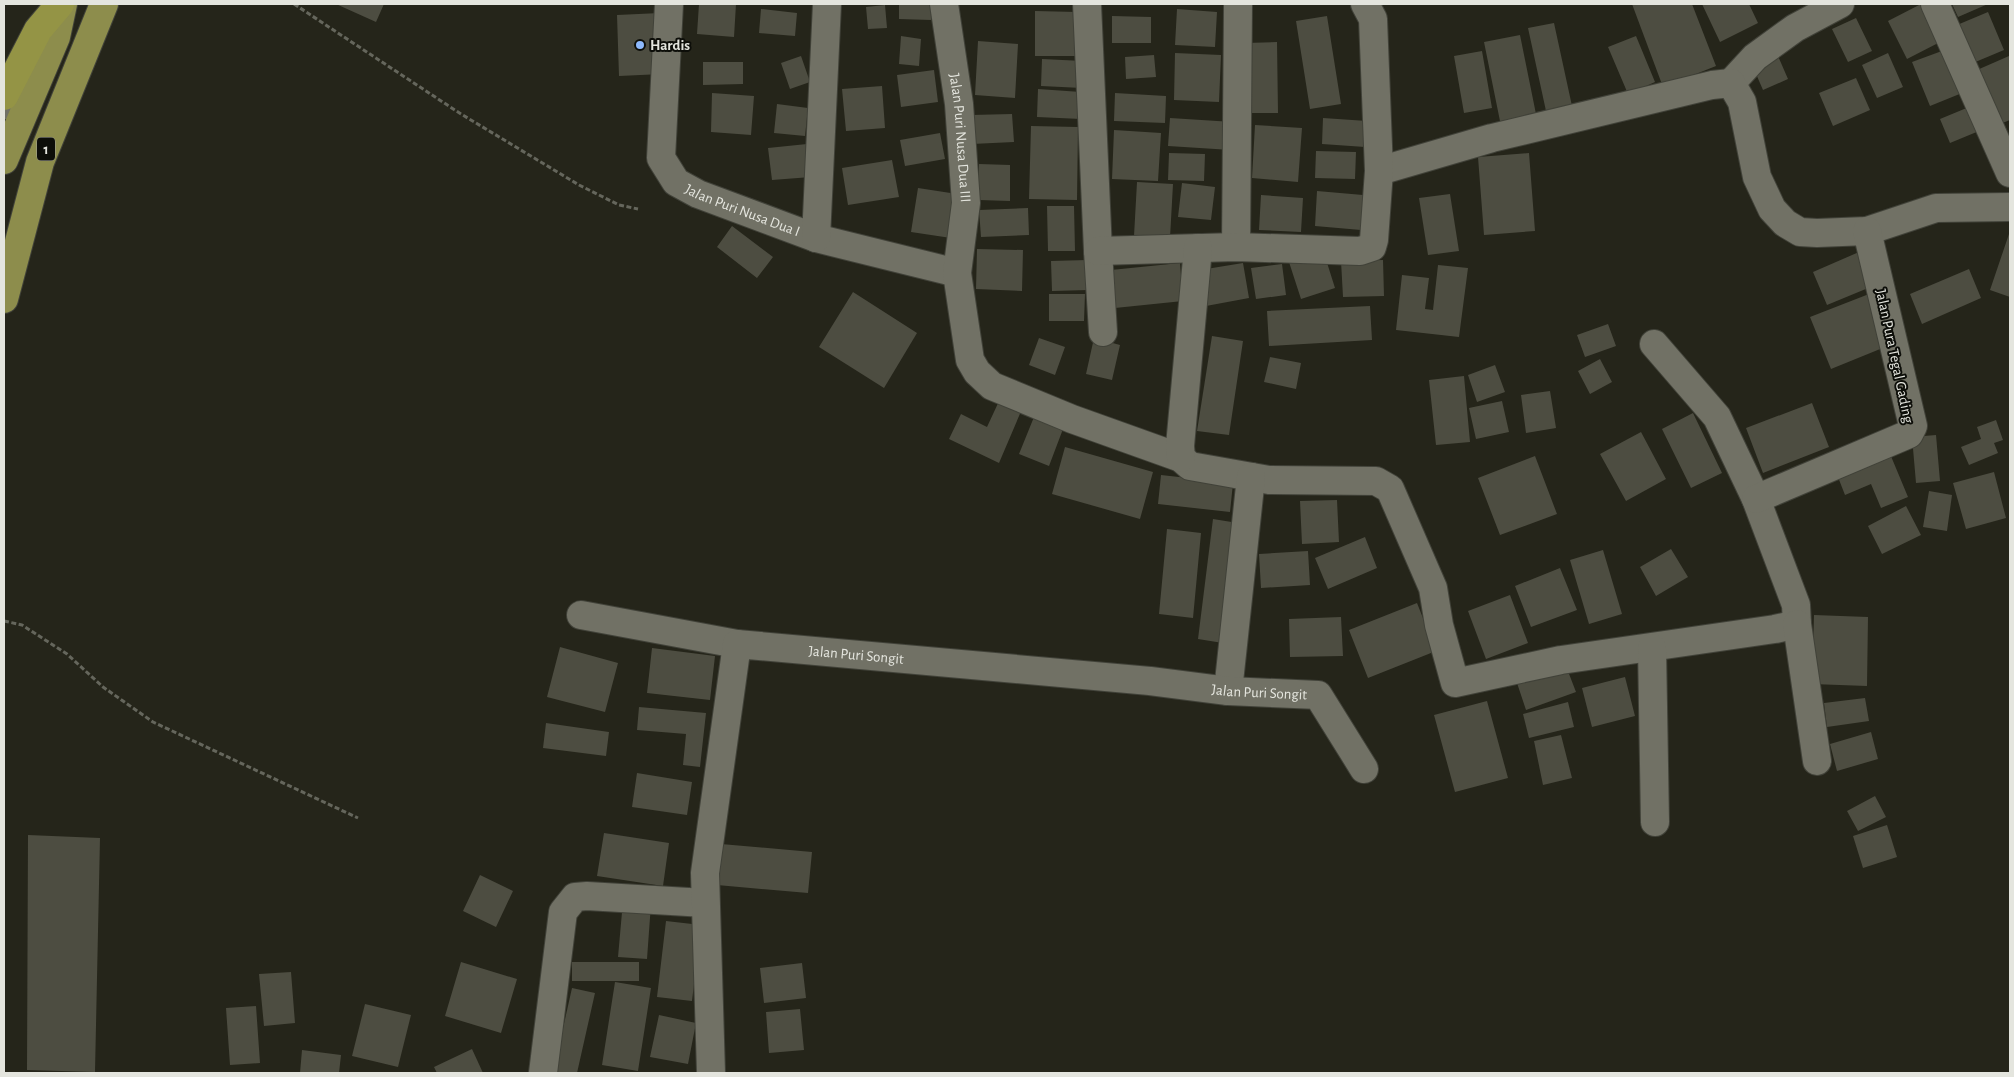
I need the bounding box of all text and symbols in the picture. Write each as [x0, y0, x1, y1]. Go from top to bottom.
place label: Hardis [650, 38, 690, 53]
marker: Hardis [634, 39, 646, 51]
street label: Jalan Puri Nusa Dua III [946, 72, 973, 203]
road number: 1 [37, 138, 55, 160]
street label: Jalan Puri Nusa Dua I [682, 181, 802, 239]
street label: Jalan Pura Tegal Gading [1873, 288, 1916, 425]
street label: Jalan Puri Songit [808, 643, 905, 667]
street label: Jalan Puri Songit [1211, 682, 1308, 703]

